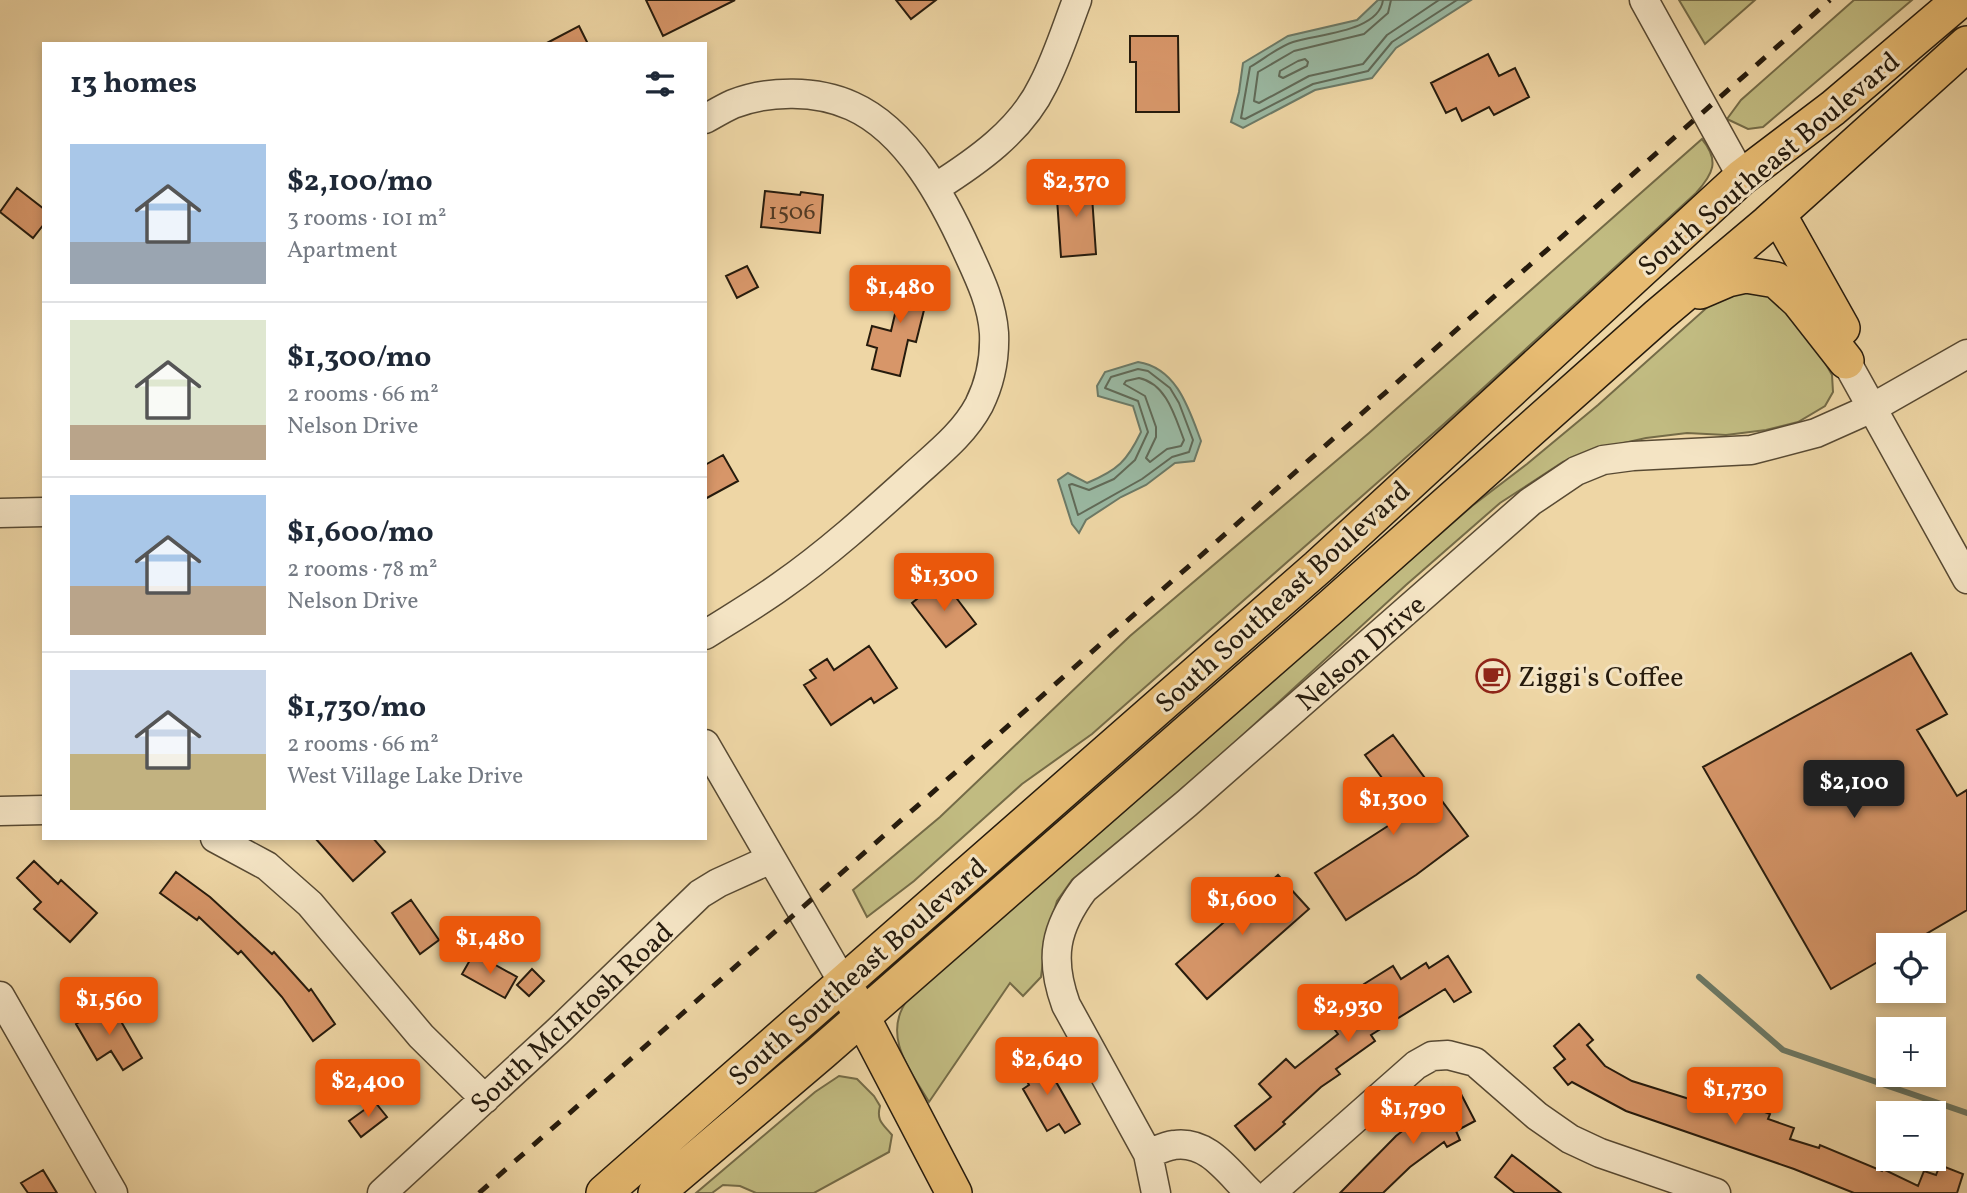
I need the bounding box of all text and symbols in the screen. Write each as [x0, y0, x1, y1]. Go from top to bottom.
street label: South Southeast Boulevard [1630, 43, 1909, 286]
text: 13 homes [70, 63, 197, 105]
icon: filters [641, 65, 679, 103]
pin: $2,370 [1019, 160, 1133, 219]
text: $2,100/mo [287, 161, 433, 203]
text: $2,370 [1042, 166, 1110, 198]
icon: home [126, 172, 210, 256]
house number: 1506 [768, 196, 816, 230]
text: 3 rooms · 101 m² [287, 203, 447, 235]
text: Apartment [287, 235, 398, 267]
pin: $1,480 [843, 266, 957, 325]
text: $1,480 [865, 272, 935, 304]
text: $1,300/mo [287, 337, 431, 379]
icon: home [126, 348, 210, 432]
text: 2 rooms · 66 m² [287, 379, 439, 411]
text: Nelson Drive [287, 411, 418, 443]
street label: South Southeast Boulevard [1148, 473, 1420, 723]
text: $1,600/mo [287, 512, 434, 554]
icon: home [126, 523, 210, 607]
text: 2 rooms · 78 m² [287, 554, 438, 586]
pin: $1,300 [887, 554, 1001, 613]
text: $1,300 [910, 560, 978, 592]
text: Nelson Drive [287, 586, 418, 618]
street label: Nelson Drive [1288, 587, 1435, 721]
cafe icon: Ziggi's Coffee [1474, 657, 1512, 695]
place label: Ziggi's Coffee [1518, 659, 1683, 698]
text: $1,730/mo [287, 687, 426, 729]
icon: home [126, 698, 210, 782]
text: 2 rooms · 66 m² [287, 729, 439, 761]
pin: $2,100 [1797, 760, 1911, 820]
text: West Village Lake Drive [287, 761, 523, 793]
text: $2,100 [1819, 767, 1889, 799]
pin: $1,300 [1336, 778, 1450, 837]
text: $1,300 [1359, 784, 1427, 816]
street label: South Southeast Boulevard [721, 849, 996, 1096]
pin: $1,600 [1185, 878, 1299, 937]
text: $1,600 [1207, 884, 1277, 916]
street label: South McIntosh Road [463, 914, 683, 1123]
pin: $1,480 [433, 916, 547, 976]
text: $1,480 [455, 923, 525, 955]
map controls [1876, 933, 1946, 1171]
button: locate [1876, 933, 1946, 1003]
pin: $1,560 [52, 978, 166, 1037]
text: $1,560 [76, 984, 142, 1016]
pin: $2,930 [1291, 984, 1405, 1044]
text: $2,930 [1313, 991, 1383, 1023]
button: + [1876, 1017, 1946, 1087]
pin: $2,640 [990, 1038, 1104, 1097]
text: $2,640 [1011, 1044, 1083, 1076]
pin: $2,400 [311, 1060, 425, 1119]
text: $2,400 [331, 1066, 405, 1098]
pin: $1,730 [1678, 1068, 1792, 1127]
text: $1,730 [1703, 1074, 1767, 1106]
pin: $1,790 [1356, 1086, 1470, 1146]
text: $1,790 [1380, 1093, 1446, 1125]
button: − [1876, 1101, 1946, 1171]

